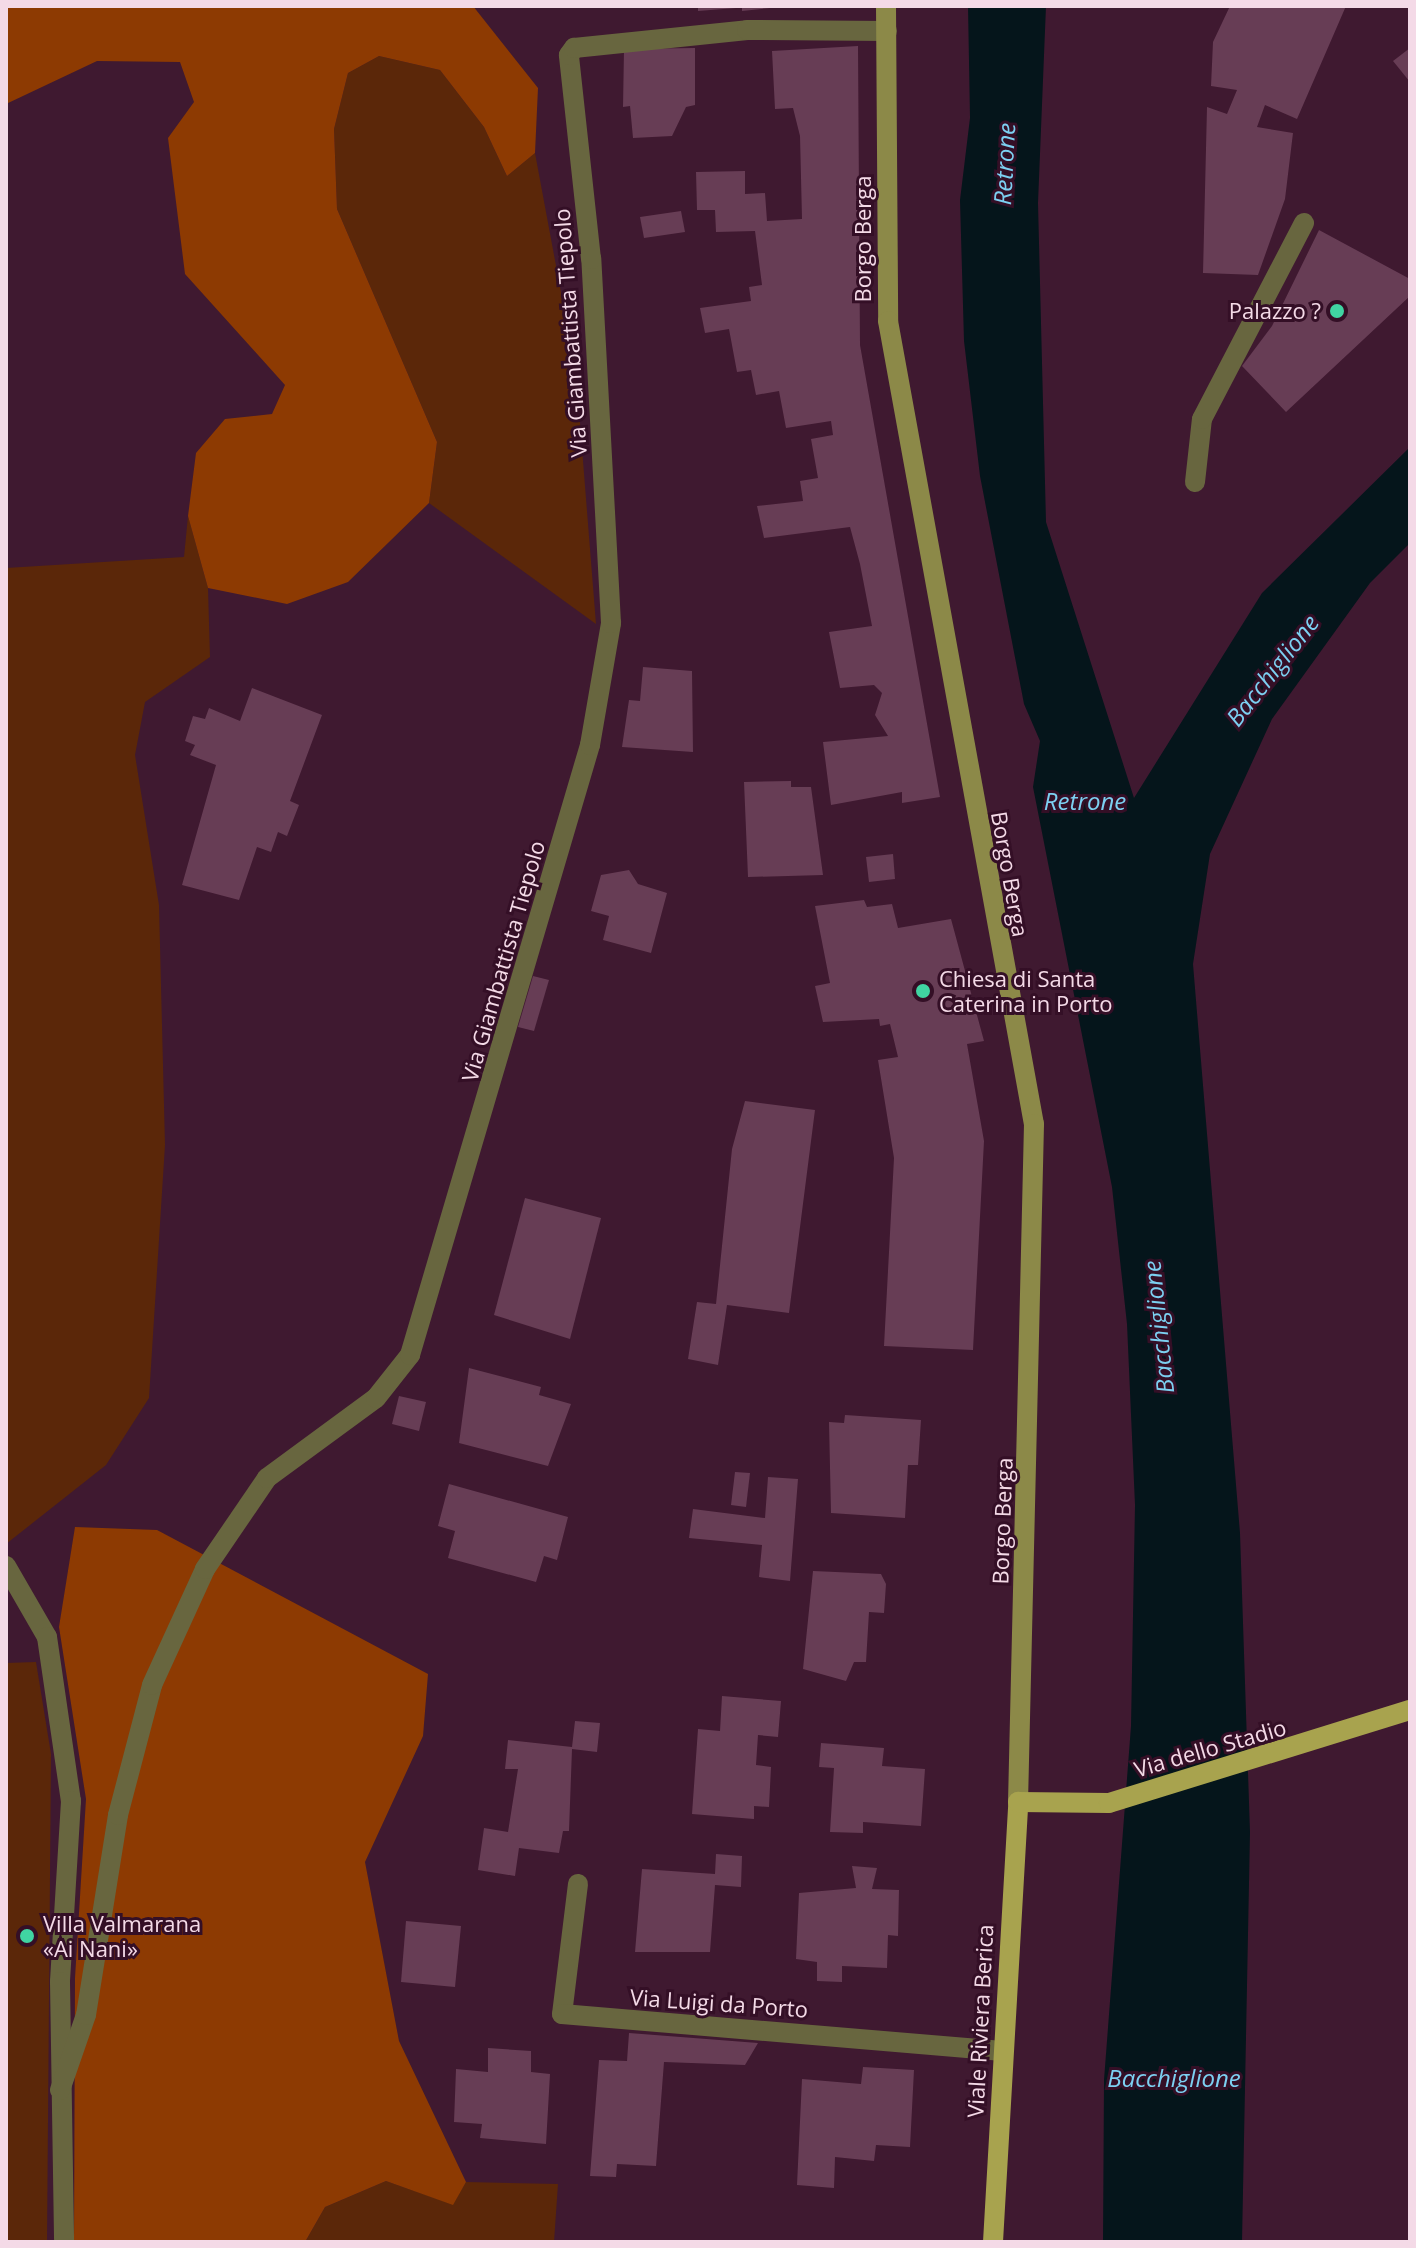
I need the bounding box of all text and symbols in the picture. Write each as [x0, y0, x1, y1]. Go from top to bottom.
water label: Retrone [987, 122, 1021, 206]
street label: Borgo Berga [850, 175, 876, 303]
street label: Via Giambattista Tiepolo [548, 208, 592, 458]
place label: Palazzo ? [1229, 298, 1321, 324]
marker: Palazzo ? [1328, 302, 1346, 320]
water label: Bacchiglione [1220, 609, 1324, 731]
water label: Retrone [1044, 787, 1126, 815]
street label: Borgo Berga [986, 809, 1034, 939]
street label: Via Giambattista Tiepolo [456, 837, 550, 1085]
place label: Chiesa di Santa Caterina in Porto [939, 965, 1113, 1016]
marker: Chiesa di Santa Caterina in Porto [914, 982, 932, 1000]
water label: Bacchiglione [1137, 1259, 1179, 1395]
street label: Borgo Berga [987, 1457, 1017, 1585]
street label: Via dello Stadio [1131, 1714, 1289, 1782]
place label: Villa Valmarana «Ai Nani» [43, 1910, 201, 1962]
street label: Viale Riviera Berica [962, 1924, 998, 2118]
marker: Villa Valmarana «Ai Nani» [18, 1927, 36, 1945]
street label: Via Luigi da Porto [629, 1984, 809, 2022]
water label: Bacchiglione [1107, 2064, 1241, 2092]

